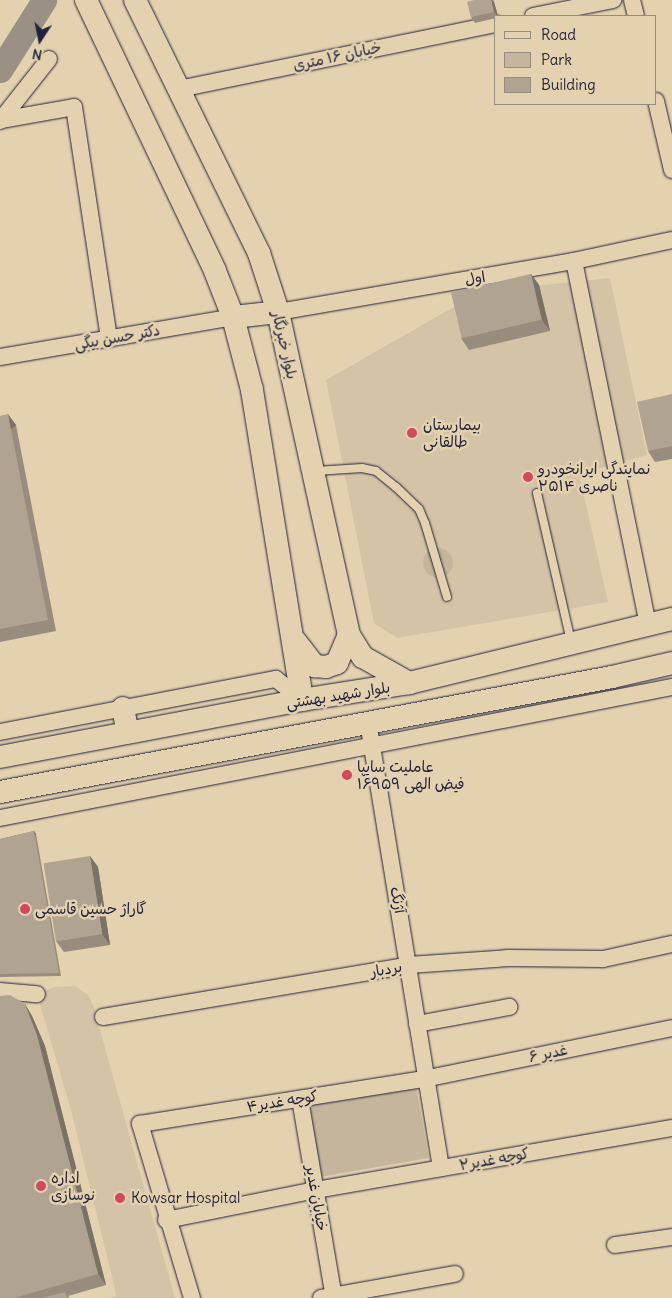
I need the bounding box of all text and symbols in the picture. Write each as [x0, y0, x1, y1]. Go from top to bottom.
north arrow [15, 15, 65, 65]
legend [494, 15, 657, 105]
text: Road [541, 25, 576, 44]
street label: خیابان ۱۶ متری [291, 38, 383, 74]
text: N [31, 45, 44, 64]
text: Park [541, 50, 572, 69]
text: Building [541, 75, 596, 94]
street label: اول [463, 267, 487, 289]
street label: بلوار خبرنگار [268, 309, 302, 381]
street label: دکتر حسن بیگی [73, 321, 161, 353]
place label: بیمارستان طالقانی [423, 415, 481, 450]
marker: بیمارستان طالقانی [405, 426, 419, 440]
place label: نمایندگی ایرانخودرو ناصری ۲۵۱۴ [538, 459, 650, 494]
marker: نمایندگی ایرانخودرو ناصری ۲۵۱۴ [522, 471, 534, 483]
street label: بلوار شهید بهشتی [285, 678, 391, 712]
place label: عاملیت سایپا ۱۶۹۵۹ فیض الهی [357, 757, 465, 792]
marker: عاملیت سایپا ۱۶۹۵۹ فیض الهی [341, 769, 353, 781]
street label: آژنگ [387, 885, 409, 915]
place label: گاراژ حسین قاسمی [35, 900, 147, 918]
marker: گاراژ حسین قاسمی [19, 903, 31, 915]
street label: بردبار [369, 957, 403, 981]
street label: غدیر ۶ [527, 1040, 569, 1066]
street label: کوچه غدیر۴ [245, 1087, 319, 1115]
street label: کوچه غدیر۲ [458, 1144, 530, 1174]
street label: خیابان غدیر [302, 1163, 332, 1233]
place label: اداره نوسازی [51, 1168, 96, 1203]
marker: اداره نوسازی [35, 1180, 47, 1192]
place label: Kowsar Hospital [131, 1189, 240, 1207]
marker: Kowsar Hospital [113, 1191, 127, 1205]

